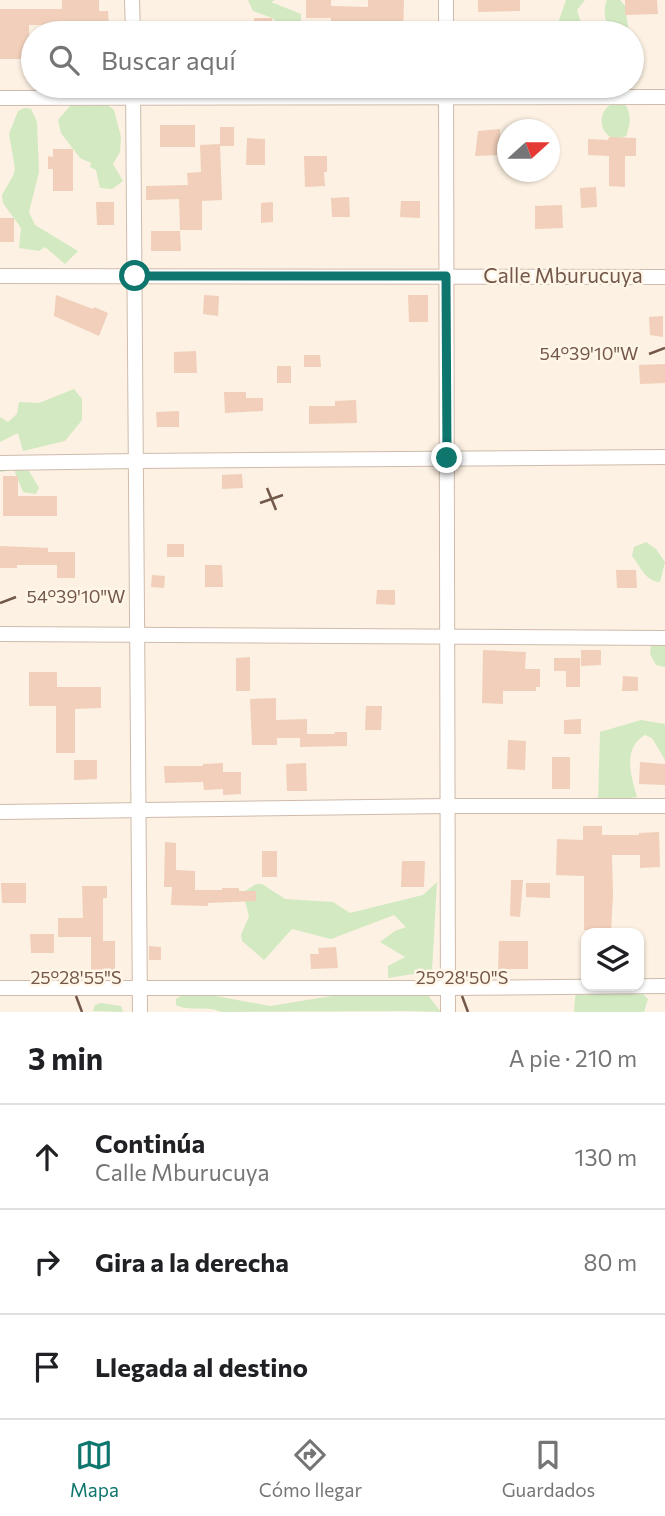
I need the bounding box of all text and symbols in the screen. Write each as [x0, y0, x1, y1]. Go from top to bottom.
search box [21, 21, 644, 98]
icon: search [45, 41, 83, 79]
text: Buscar aquí [101, 44, 236, 75]
north arrow [497, 119, 560, 182]
route start [119, 260, 150, 291]
street label: Calle Mburucuya [483, 262, 643, 287]
text: 54°39'10"W [540, 342, 638, 364]
route end [431, 442, 462, 473]
text: 54°39'10"W [27, 585, 125, 607]
map controls [581, 928, 644, 991]
button: layers [581, 928, 644, 991]
text: 25°28'55"S [30, 966, 122, 988]
text: 25°28'50"S [416, 966, 508, 988]
text: 3 min [28, 1039, 103, 1076]
text: A pie · 210 m [509, 1044, 637, 1072]
text: Continúa [95, 1127, 205, 1158]
icon: ahead [28, 1138, 66, 1176]
text: 130 m [575, 1143, 637, 1171]
text: Calle Mburucuya [95, 1158, 269, 1186]
icon: right [28, 1243, 66, 1281]
text: Gira a la derecha [95, 1246, 289, 1277]
text: 80 m [584, 1248, 637, 1276]
icon: arrive [28, 1348, 66, 1386]
text: Llegada al destino [95, 1351, 308, 1382]
tab: Mapa [70, 1436, 119, 1501]
tab: Cómo llegar [259, 1436, 362, 1501]
tab: Guardados [502, 1436, 595, 1501]

